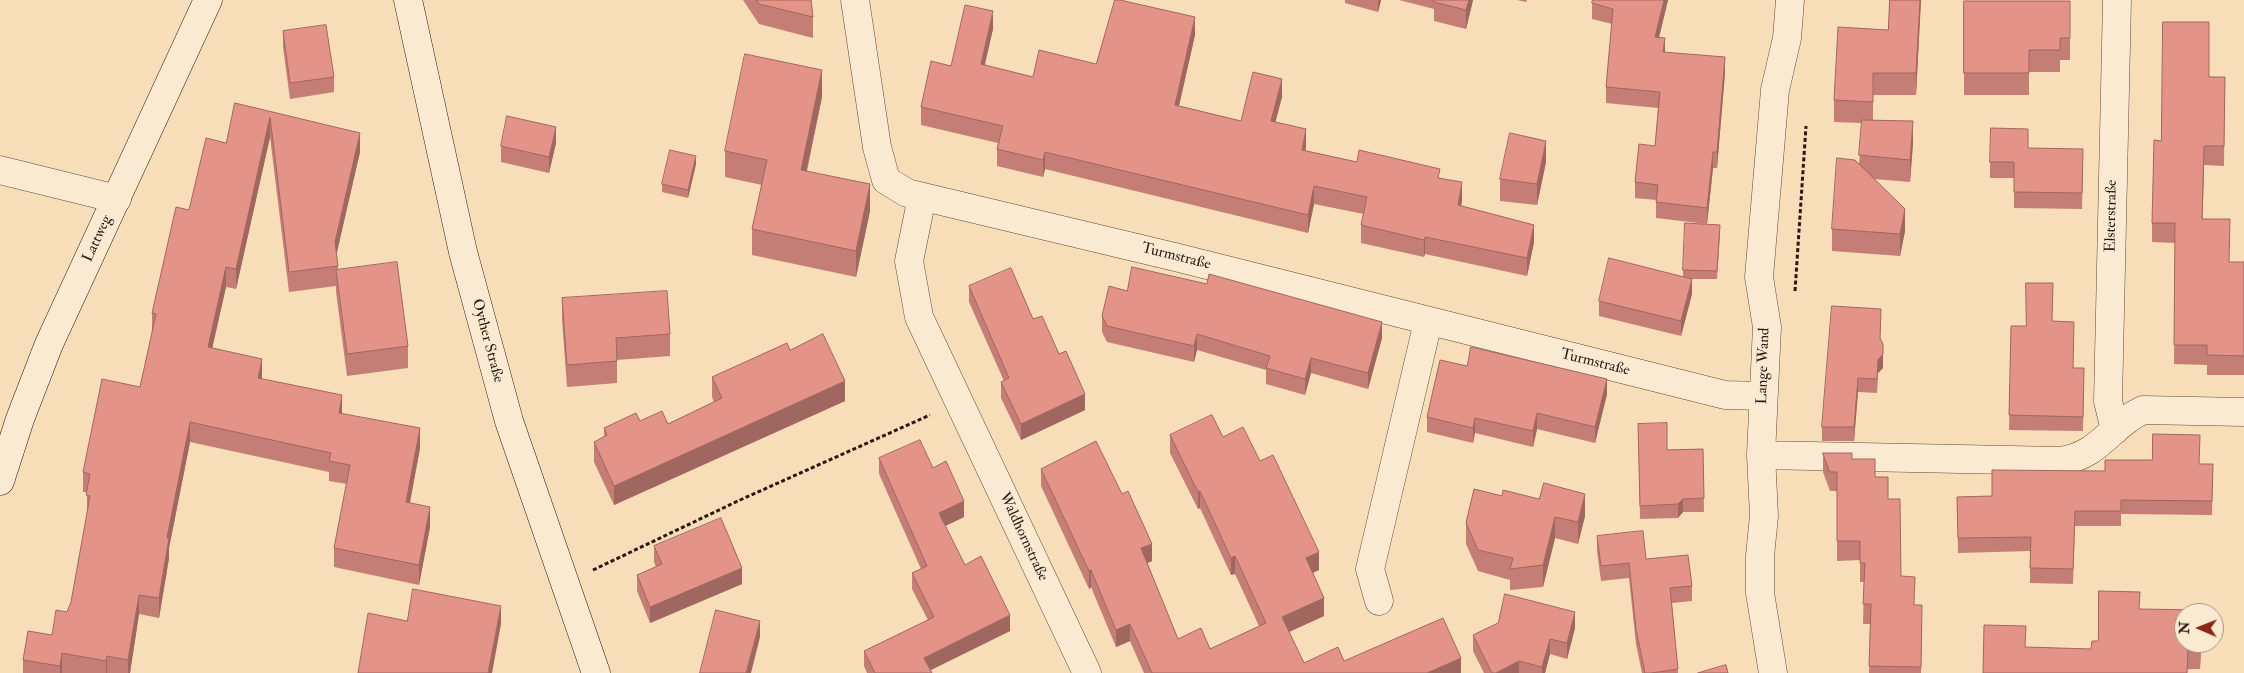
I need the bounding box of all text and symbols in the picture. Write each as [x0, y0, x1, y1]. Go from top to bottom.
street label: Elsterstraße [2102, 180, 2122, 252]
street label: Lattweg [79, 213, 117, 265]
street label: Turmstraße [1140, 240, 1212, 274]
street label: Oyther Straße [467, 297, 507, 385]
street label: Lange Wand [1754, 327, 1774, 405]
street label: Turmstraße [1559, 346, 1631, 380]
street label: Waldhornstraße [995, 490, 1051, 584]
north arrow [2174, 603, 2224, 653]
text: N [2176, 621, 2193, 634]

